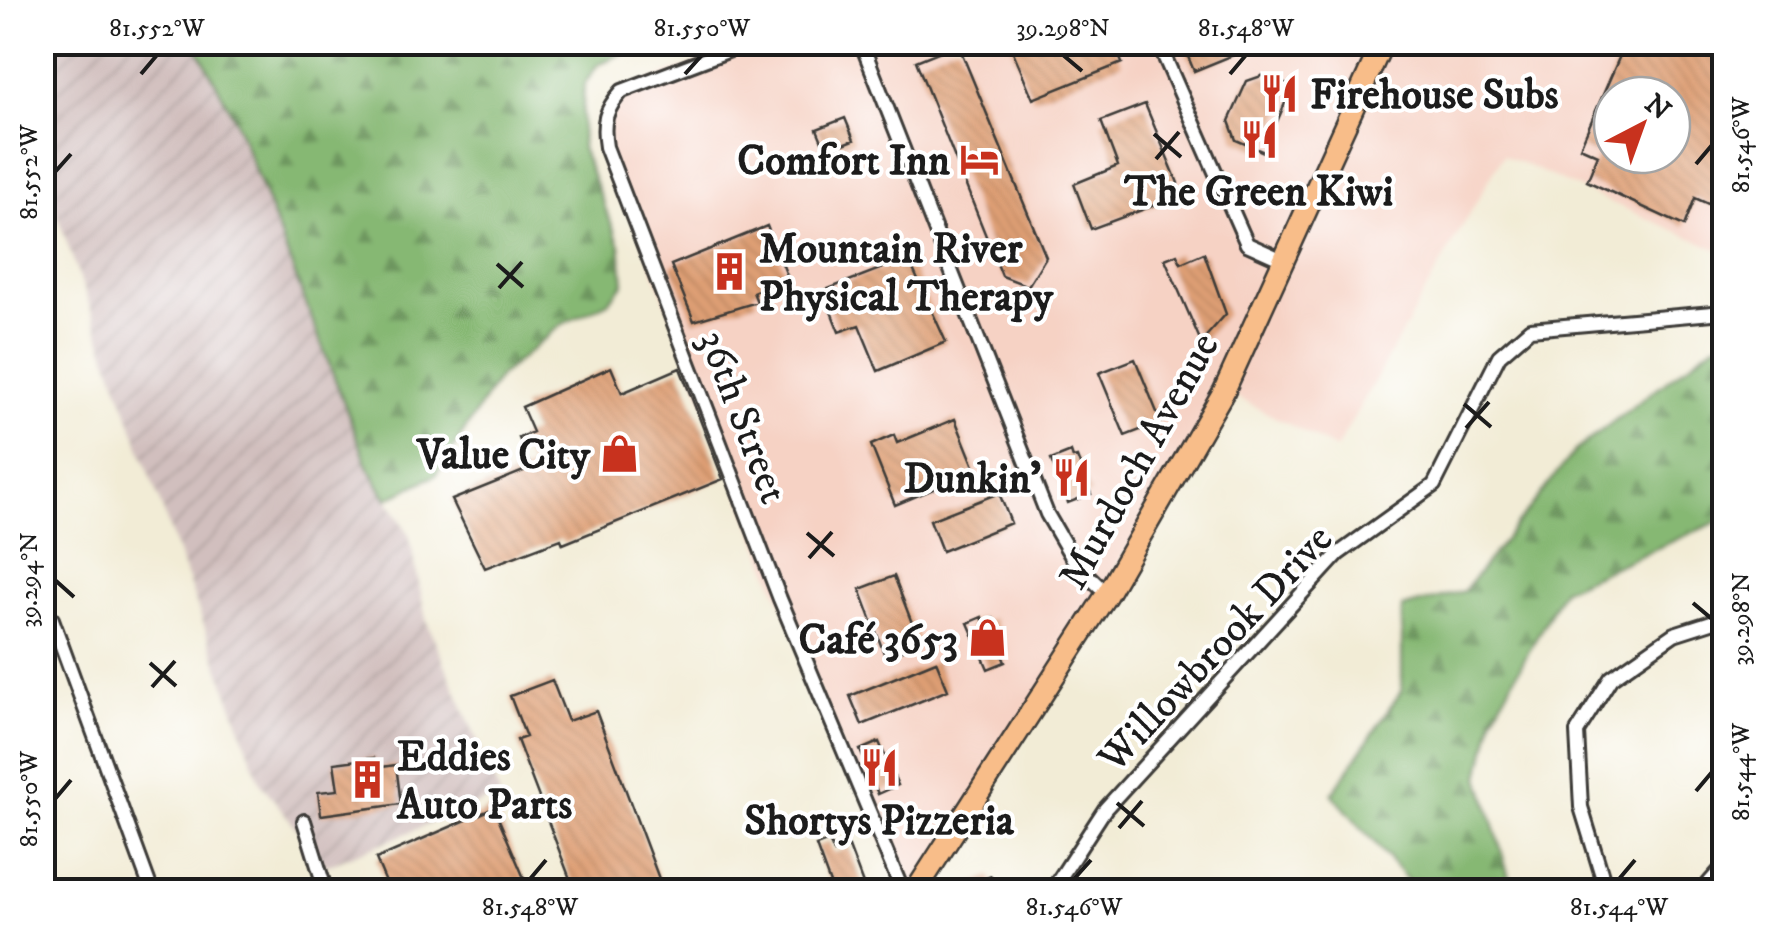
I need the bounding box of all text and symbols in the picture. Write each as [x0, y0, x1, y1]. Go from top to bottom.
text: 81.552°W [109, 13, 206, 44]
text: 81.550°W [654, 13, 751, 44]
text: 39.298°N [1016, 13, 1110, 44]
text: 81.548°W [1198, 13, 1295, 44]
place label: Firehouse Subs [1310, 70, 1559, 122]
restaurant icon: Firehouse Subs [1259, 72, 1301, 114]
north arrow [1592, 75, 1692, 175]
text: N [1637, 87, 1678, 128]
text: 81.546°W [1726, 96, 1757, 193]
restaurant icon: The Green Kiwi [1238, 118, 1280, 160]
text: 81.552°W [14, 123, 45, 220]
place label: Comfort Inn [737, 136, 950, 188]
hotel icon: Comfort Inn [959, 138, 1001, 180]
place label: The Green Kiwi [1124, 167, 1393, 219]
place label: Mountain River Physical Therapy [759, 224, 1054, 324]
building icon: Mountain River Physical Therapy [708, 250, 750, 292]
street label: 36th Street [685, 323, 799, 511]
street label: Murdoch Avenue [1048, 324, 1231, 599]
place label: Value City [415, 430, 591, 482]
shop icon: Value City [599, 432, 641, 474]
place label: Dunkin' [903, 454, 1041, 506]
restaurant icon: Dunkin' [1050, 456, 1092, 498]
street label: Willowbrook Drive [1087, 514, 1345, 785]
text: 39.294°N [14, 532, 45, 628]
text: 39.298°N [1726, 572, 1757, 666]
place label: Café 3653 [799, 615, 958, 667]
shop icon: Café 3653 [967, 617, 1009, 659]
text: 81.544°W [1726, 722, 1757, 821]
place label: Eddies Auto Parts [396, 732, 572, 832]
restaurant icon: Shortys Pizzeria [858, 747, 900, 789]
text: 81.550°W [14, 750, 45, 847]
building icon: Eddies Auto Parts [346, 758, 388, 800]
place label: Shortys Pizzeria [744, 796, 1015, 848]
text: 81.548°W [482, 892, 579, 923]
text: 81.546°W [1026, 892, 1123, 923]
text: 81.544°W [1570, 892, 1669, 923]

